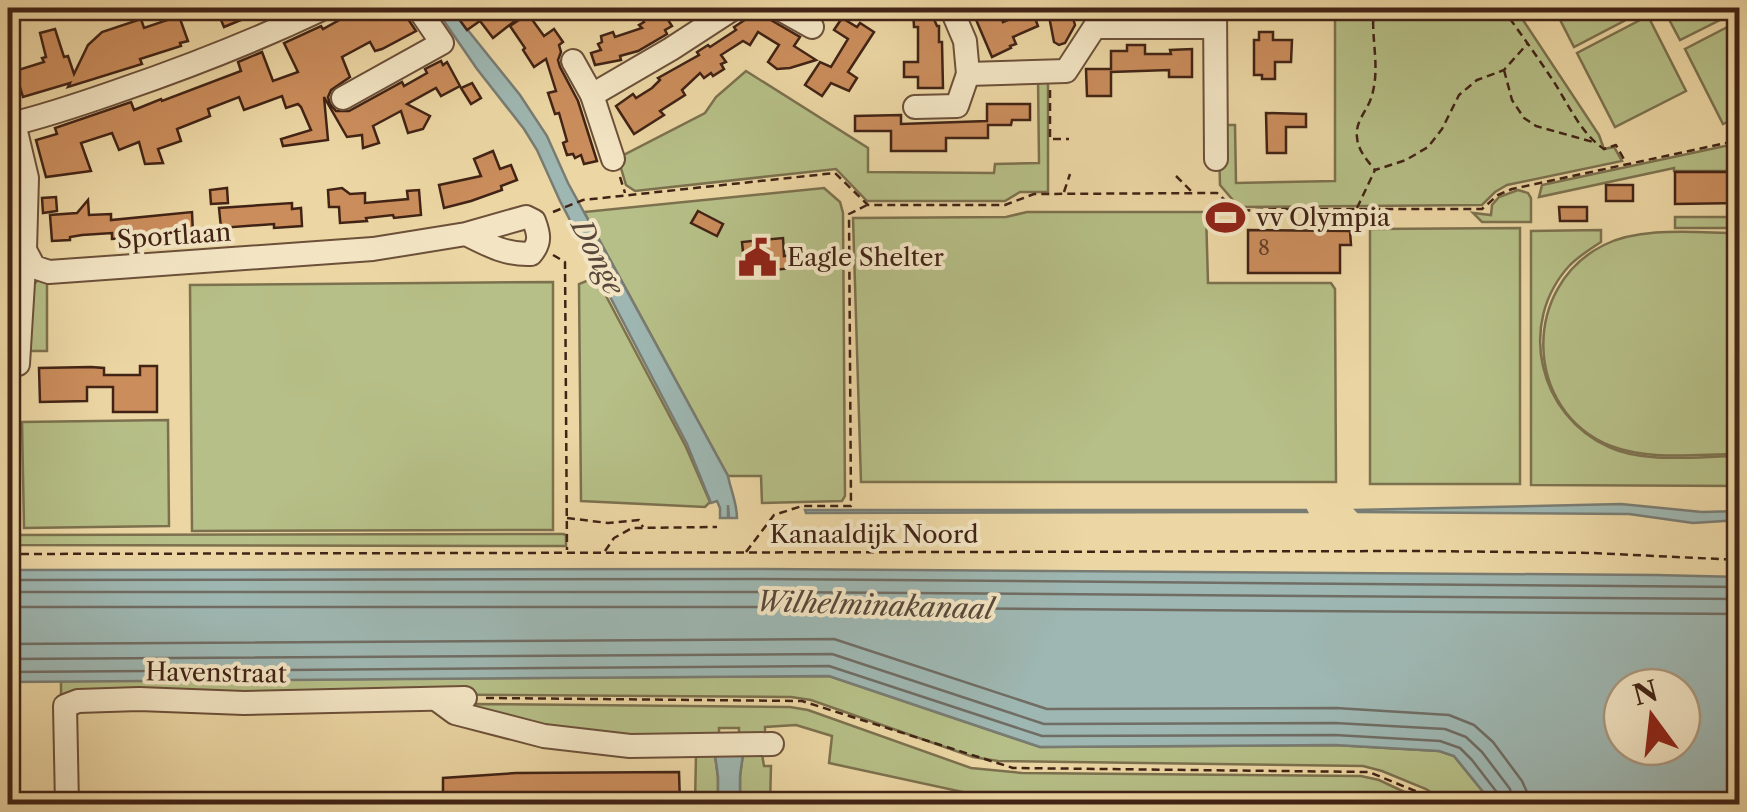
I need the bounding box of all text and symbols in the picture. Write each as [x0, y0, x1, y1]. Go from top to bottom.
sports icon: vv Olympia [1205, 196, 1247, 238]
place label: vv Olympia [1255, 202, 1391, 233]
water label: Donge [564, 212, 632, 302]
street label: Sportlaan [116, 217, 232, 255]
public building icon: Eagle Shelter [736, 236, 778, 278]
house number: 8 [1258, 236, 1270, 260]
place label: Eagle Shelter [787, 242, 945, 273]
street label: Kanaaldijk Noord [770, 519, 978, 550]
water label: Wilhelminakanaal [756, 584, 997, 626]
street label: Havenstraat [145, 656, 287, 690]
north arrow [1602, 667, 1702, 767]
text: N [1629, 673, 1662, 712]

